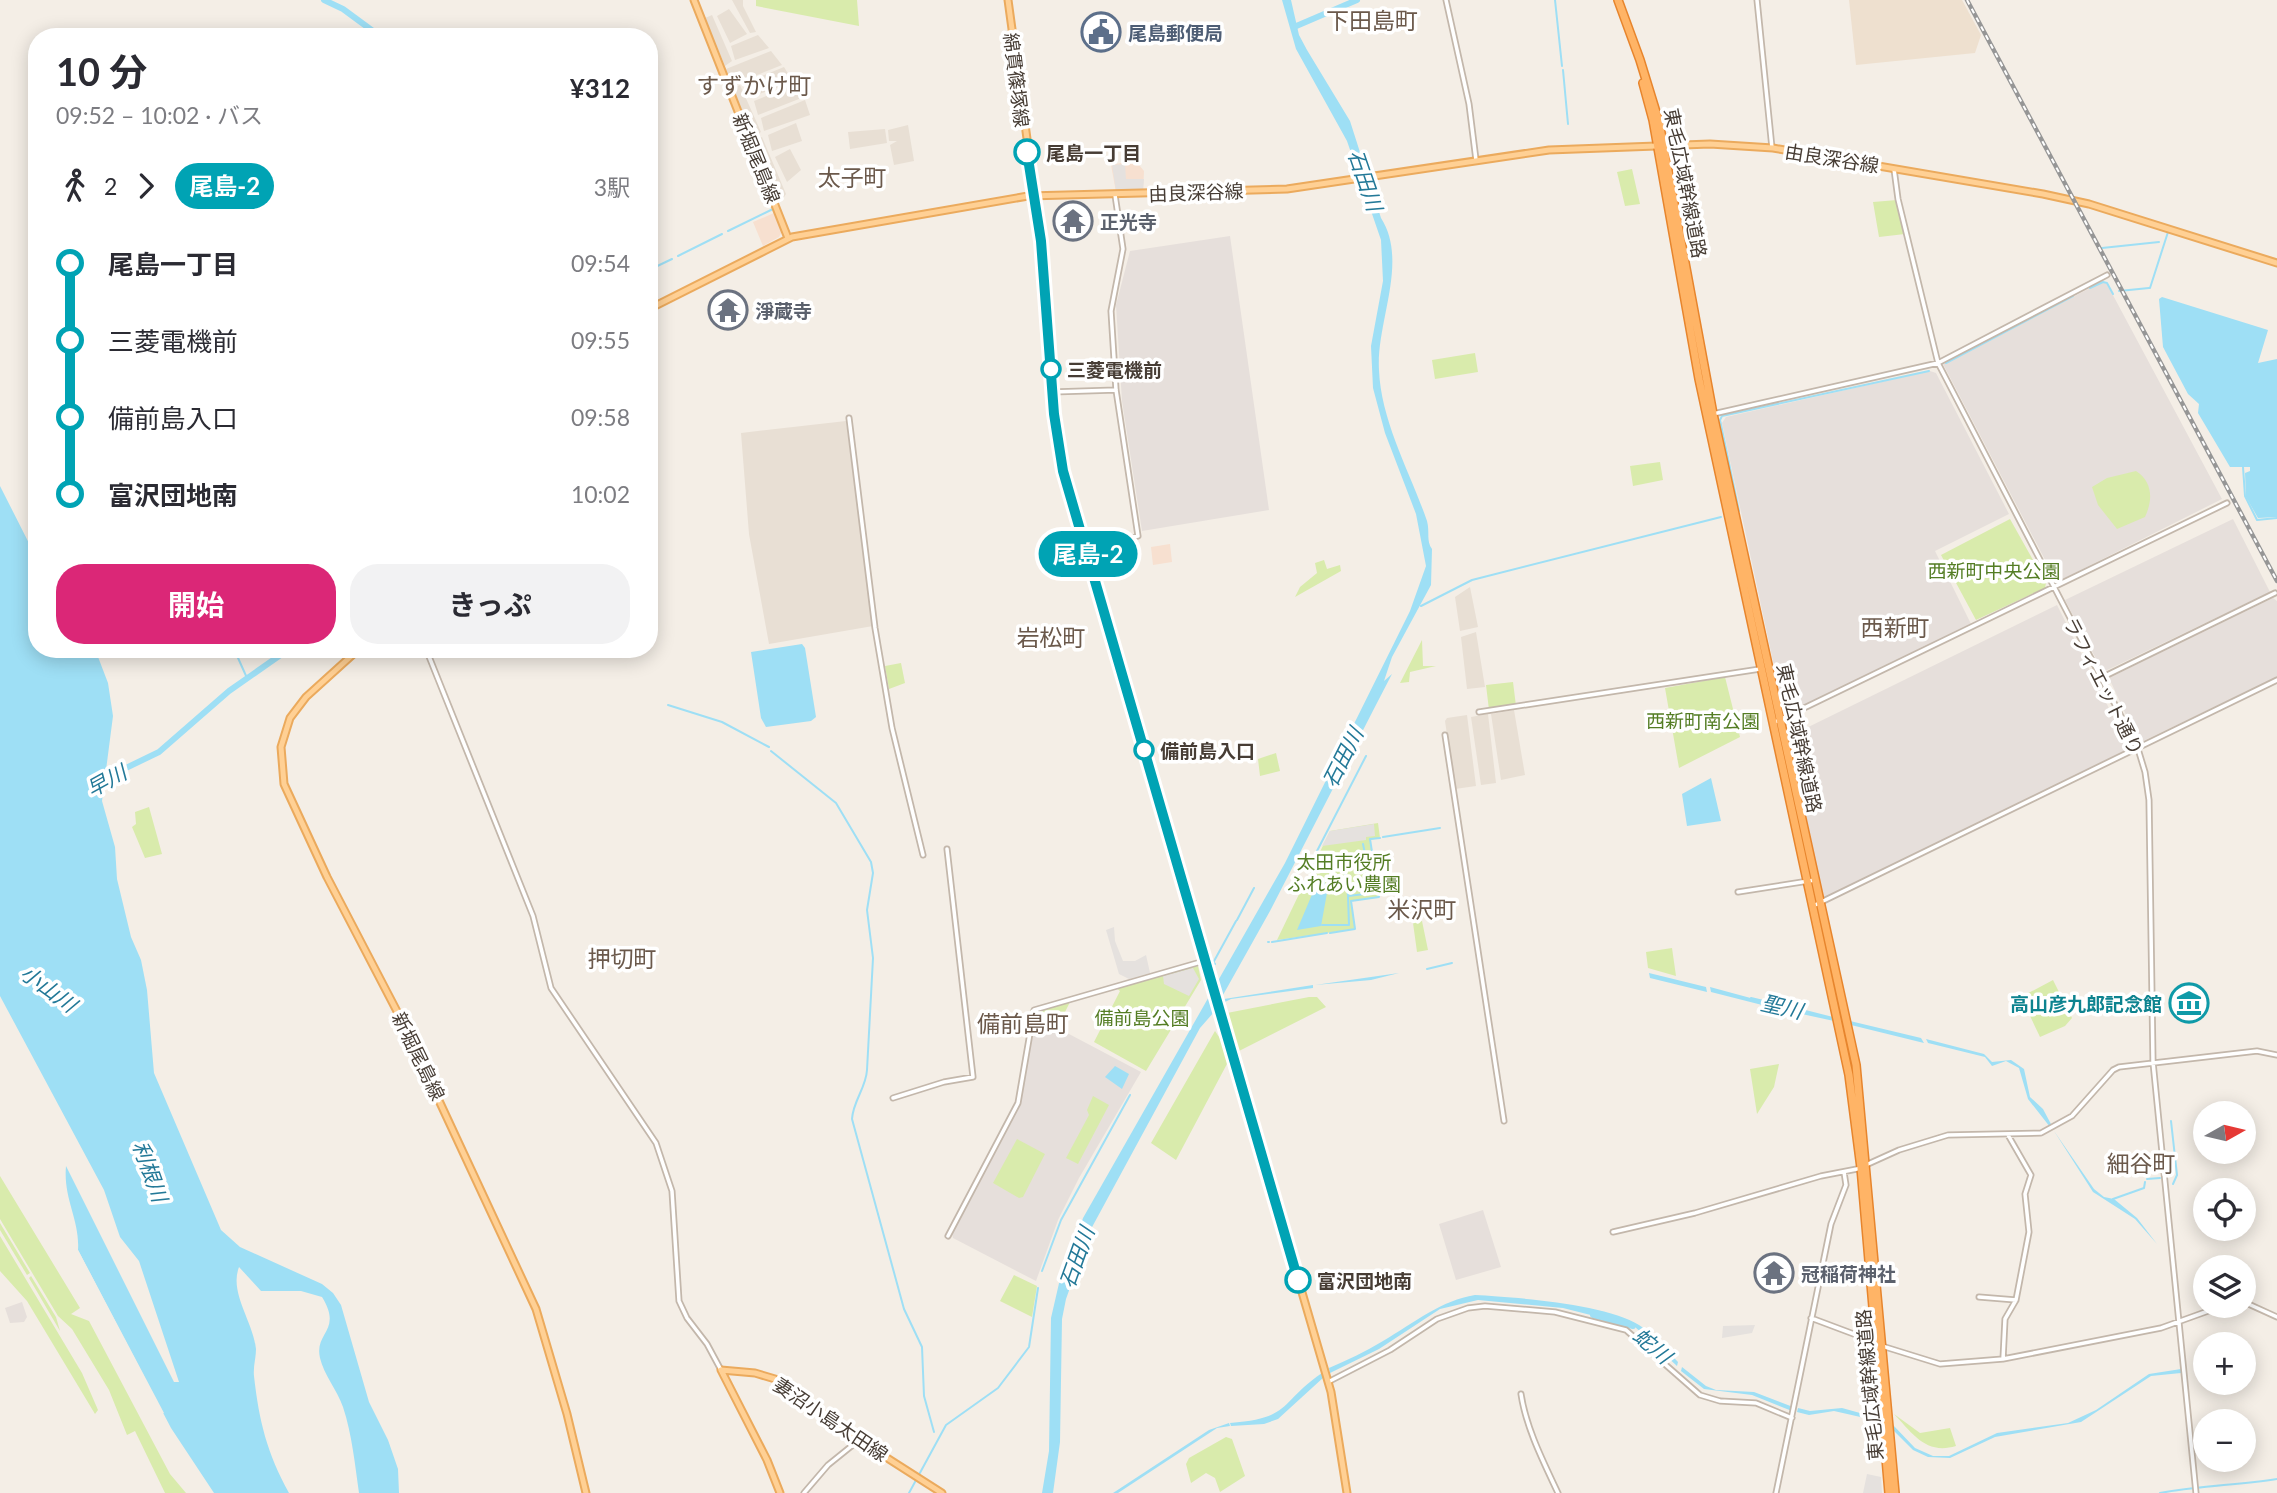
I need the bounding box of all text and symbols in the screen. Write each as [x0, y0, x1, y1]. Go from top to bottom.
district label: 下田島町 [1326, 6, 1418, 34]
public building icon: 尾島郵便局 [1080, 11, 1122, 53]
place label: 尾島郵便局 [1128, 21, 1223, 44]
street label: 綿貫篠塚線 [1000, 31, 1034, 129]
text: 10 分 [56, 48, 147, 94]
district label: すずかけ町 [697, 71, 812, 99]
text: ¥312 [570, 72, 630, 104]
text: 09:52 – 10:02 · バス [56, 101, 263, 129]
street label: 東毛広域幹線道路 [1660, 106, 1712, 260]
street label: 新堀尾島線 [729, 110, 785, 206]
marker: 尾島一丁目 [1014, 139, 1040, 165]
street label: 由良深谷線 [1783, 139, 1881, 177]
place label: 尾島一丁目 [1046, 141, 1141, 164]
water label: 石田川 [1344, 146, 1389, 216]
district label: 太子町 [818, 163, 887, 191]
icon: walk [56, 167, 94, 205]
icon: forward [127, 167, 165, 205]
text: 尾島-2 [189, 171, 260, 200]
text: 2 [104, 172, 117, 200]
text: 3駅 [594, 173, 630, 201]
street label: 由良深谷線 [1148, 179, 1244, 205]
temple icon: 正光寺 [1052, 200, 1094, 242]
place label: 正光寺 [1100, 210, 1157, 233]
text: 尾島一丁目 [108, 248, 238, 280]
text: 09:54 [571, 249, 630, 277]
temple icon: 淨蔵寺 [707, 289, 749, 331]
place label: 淨蔵寺 [755, 299, 812, 322]
text: 三菱電機前 [108, 325, 238, 357]
text: 09:55 [571, 326, 630, 354]
place label: 三菱電機前 [1067, 358, 1162, 381]
marker: 三菱電機前 [1041, 359, 1061, 379]
text: 備前島入口 [108, 402, 238, 434]
text: 09:58 [571, 403, 630, 431]
text: 富沢団地南 [108, 479, 238, 511]
text: 10:02 [571, 480, 630, 508]
line badge: 尾島-2 [1039, 531, 1137, 577]
text: 尾島-2 [1053, 539, 1123, 568]
park label: 西新町中央公園 [1927, 559, 2061, 582]
button: 開始 [56, 564, 336, 644]
button: きっぷ [350, 564, 630, 644]
district label: 西新町 [1861, 613, 1930, 641]
street label: ラフィエット通り [2059, 613, 2149, 759]
district label: 岩松町 [1017, 623, 1086, 651]
street label: 東毛広域幹線道路 [1773, 661, 1827, 815]
park label: 西新町南公園 [1646, 709, 1760, 732]
water label: 石田川 [1317, 721, 1368, 791]
place label: 備前島入口 [1160, 739, 1255, 762]
marker: 備前島入口 [1134, 740, 1154, 760]
water label: 早川 [82, 758, 132, 801]
park label: 太田市役所 ふれあい農園 [1287, 850, 1401, 895]
district label: 米沢町 [1388, 895, 1457, 923]
district label: 押切町 [588, 944, 657, 972]
water label: 小山川 [16, 959, 83, 1018]
museum icon: 高山彦九郎記念館 [2168, 982, 2210, 1024]
water label: 聖川 [1759, 989, 1807, 1023]
place label: 高山彦九郎記念館 [2010, 992, 2162, 1015]
park label: 備前島公園 [1094, 1006, 1190, 1029]
street label: 新堀尾島線 [388, 1008, 450, 1104]
district label: 備前島町 [977, 1009, 1069, 1037]
north arrow [2193, 1101, 2256, 1164]
map controls [2193, 1101, 2256, 1472]
water label: 利根川 [128, 1137, 174, 1207]
district label: 細谷町 [2107, 1149, 2176, 1177]
button: locate [2193, 1178, 2256, 1241]
water label: 石田川 [1053, 1221, 1099, 1291]
temple icon: 冠稲荷神社 [1753, 1252, 1795, 1294]
button: layers [2193, 1255, 2256, 1318]
place label: 冠稲荷神社 [1801, 1262, 1896, 1285]
marker: 富沢団地南 [1285, 1267, 1311, 1293]
place label: 富沢団地南 [1317, 1269, 1412, 1292]
street label: 東毛広域幹線道路 [1851, 1308, 1887, 1462]
water label: 蛇川 [1629, 1322, 1679, 1369]
button: + [2193, 1332, 2256, 1395]
street label: 妻沼小島太田線 [769, 1372, 893, 1466]
button: − [2193, 1409, 2256, 1472]

